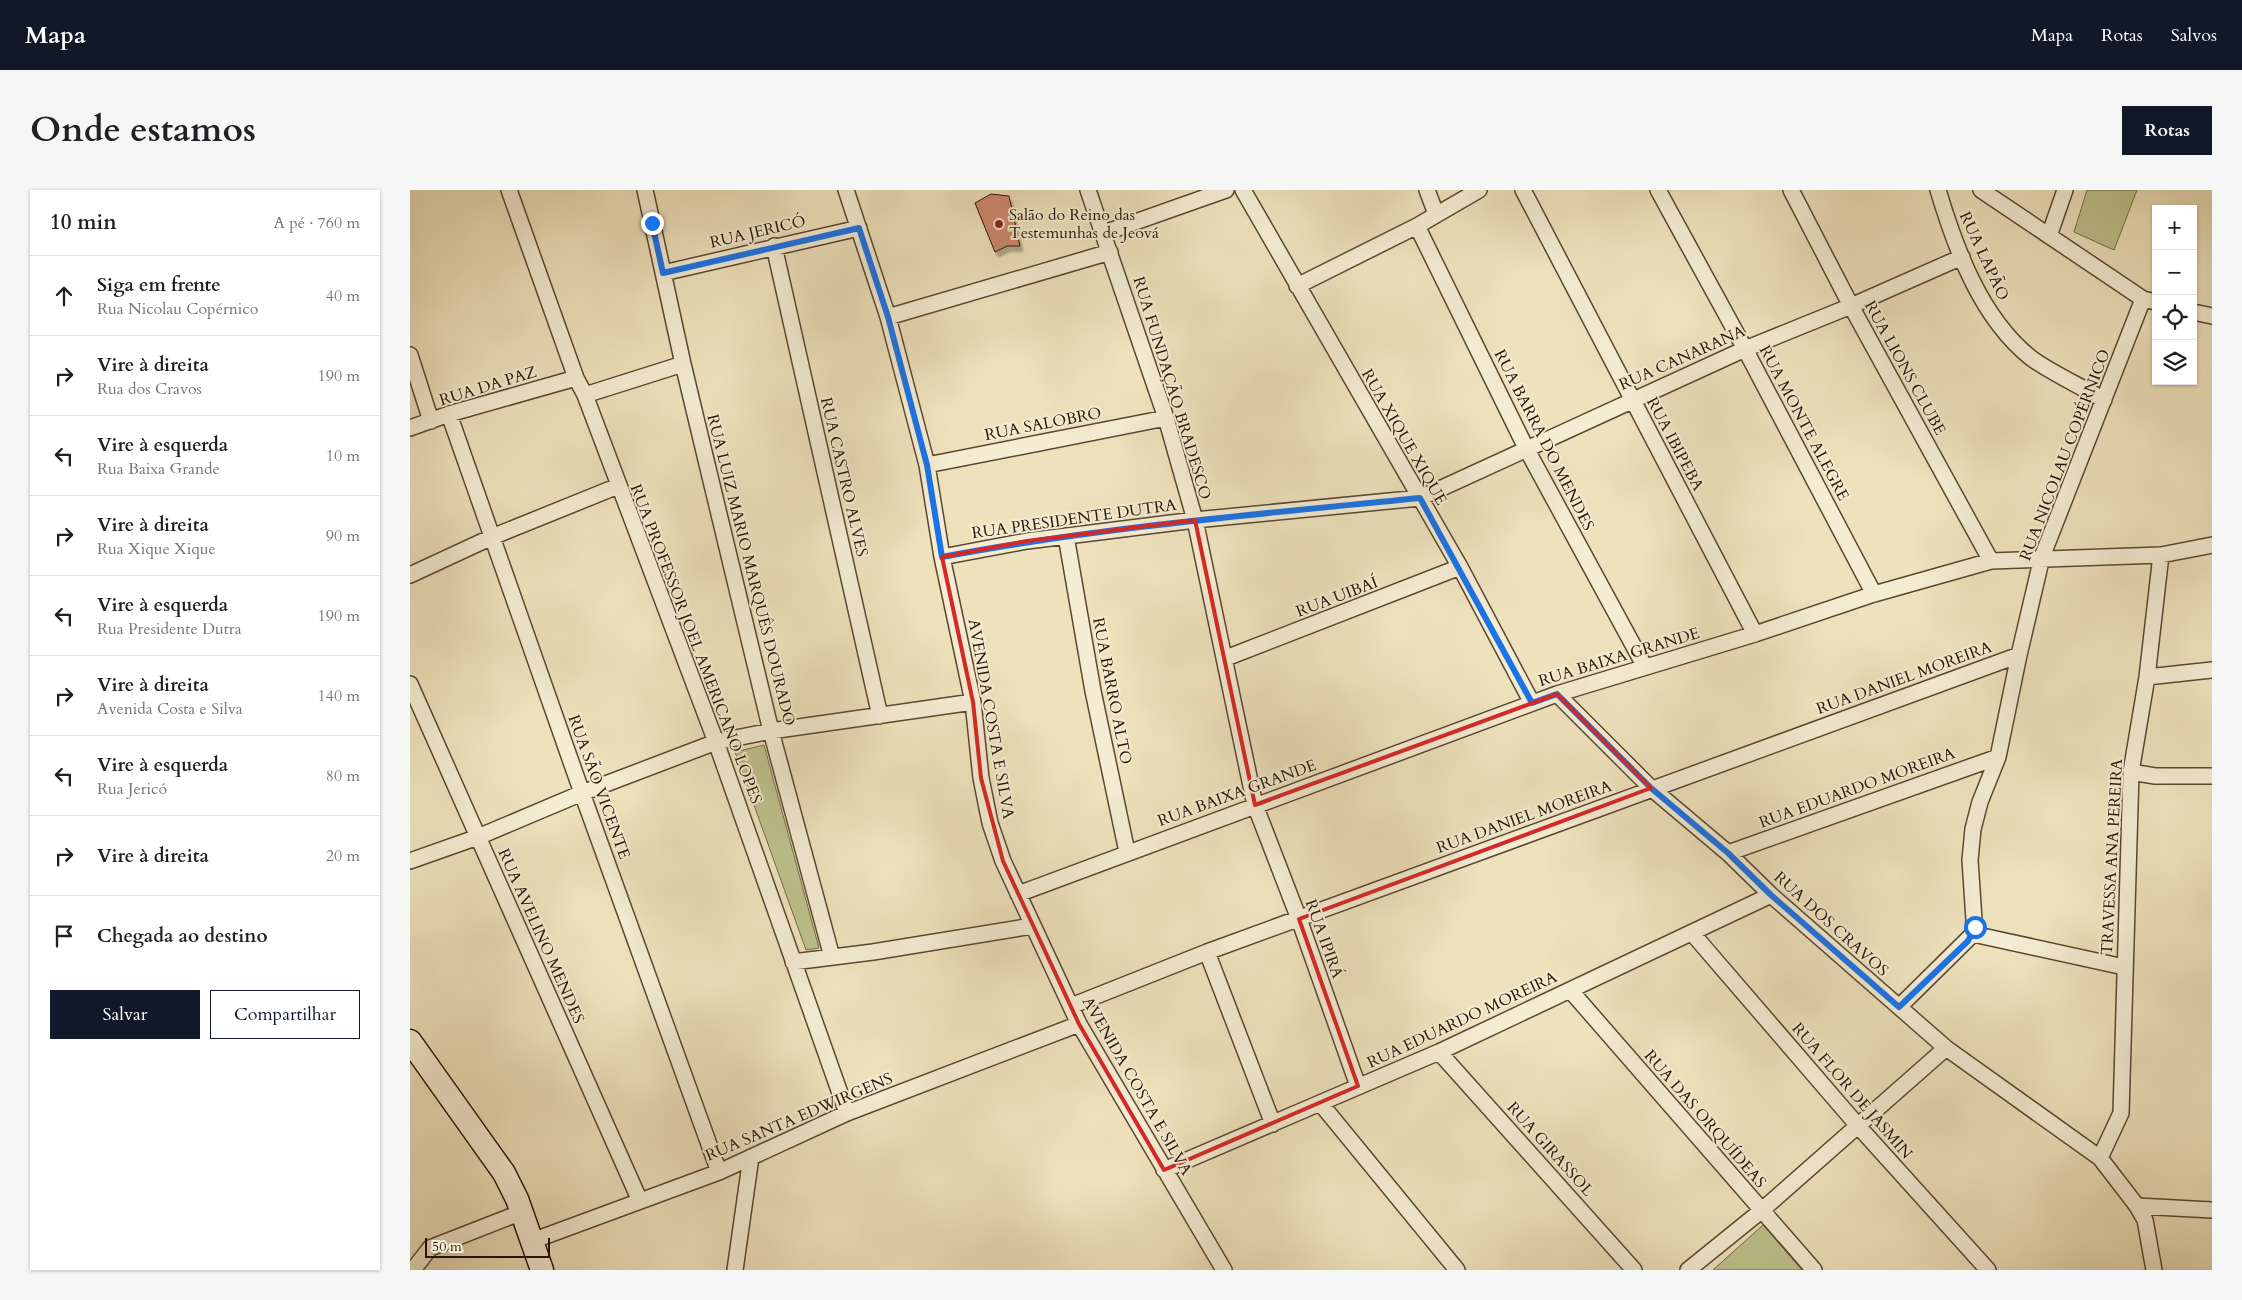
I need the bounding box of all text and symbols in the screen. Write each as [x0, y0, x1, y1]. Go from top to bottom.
text: Mapa [25, 19, 86, 52]
text: Mapa [2031, 23, 2073, 48]
text: Rotas [2101, 23, 2143, 48]
text: Salvos [2171, 23, 2217, 48]
text: Onde estamos [30, 106, 256, 154]
button: Rotas [2122, 106, 2212, 155]
place label: Salão do Reino das Testemunhas de Jeová [1009, 204, 1159, 244]
map controls [2152, 205, 2197, 385]
button: + [2152, 205, 2197, 250]
text: 10 min [50, 208, 117, 237]
street label: RUA LAPÃO [1954, 208, 2014, 304]
street label: RUA JERICÓ [708, 210, 807, 254]
text: A pé · 760 m [273, 212, 360, 234]
route end [641, 212, 664, 235]
marker: Salão do Reino das Testemunhas de Jeová [993, 218, 1005, 230]
button: − [2152, 250, 2197, 295]
text: Siga em frente [97, 272, 221, 298]
street label: RUA FUNDAÇÃO BRADESCO [1128, 274, 1216, 502]
icon: ahead [50, 282, 78, 310]
text: 40 m [326, 285, 360, 307]
button: locate [2152, 295, 2197, 340]
street label: RUA LIONS CLUBE [1859, 297, 1951, 439]
text: Rua Nicolau Copérnico [97, 298, 258, 320]
street label: RUA CANARANA [1615, 320, 1749, 396]
button: layers [2152, 340, 2197, 385]
street label: RUA MONTE ALEGRE [1754, 342, 1854, 505]
street label: RUA BARRA DO MENDES [1489, 346, 1599, 534]
street label: RUA NICOLAU COPÉRNICO [2014, 346, 2116, 564]
text: Vire à direita [97, 352, 209, 378]
street label: RUA DA PAZ [437, 361, 539, 411]
icon: right [50, 362, 78, 390]
text: 190 m [318, 365, 360, 387]
street label: RUA XIQUE XIQUE [1356, 365, 1452, 509]
text: Rua dos Cravos [97, 378, 202, 400]
street label: RUA IBIPEBA [1641, 393, 1709, 495]
street label: RUA CASTRO ALVES [815, 395, 873, 559]
street label: RUA SALOBRO [983, 402, 1103, 446]
street label: RUA LUIZ MARIO MARQUÊS DOURADO [702, 412, 800, 728]
text: Vire à esquerda [97, 432, 228, 458]
icon: left [50, 442, 78, 470]
text: 10 m [326, 445, 360, 467]
text: Rua Baixa Grande [97, 458, 220, 480]
street label: RUA PROFESSOR JOEL AMERICANO LOPES [625, 481, 767, 807]
street label: RUA PRESIDENTE DUTRA [970, 494, 1178, 544]
text: Vire à direita [97, 512, 209, 538]
icon: right [50, 522, 78, 550]
text: 90 m [326, 525, 360, 547]
text: Rua Xique Xique [97, 538, 216, 560]
street label: RUA UIBAÍ [1293, 571, 1381, 623]
text: Vire à esquerda [97, 592, 228, 618]
icon: left [50, 602, 78, 630]
text: 190 m [318, 605, 360, 627]
street label: RUA BARRO ALTO [1087, 616, 1137, 766]
street label: AVENIDA COSTA E SILVA [963, 617, 1020, 821]
text: Rua Presidente Dutra [97, 618, 242, 640]
street label: RUA BAIXA GRANDE [1536, 622, 1702, 692]
street label: RUA DANIEL MOREIRA [1813, 636, 1995, 720]
text: Vire à direita [97, 672, 209, 698]
icon: right [50, 682, 78, 710]
text: 140 m [318, 685, 360, 707]
text: Avenida Costa e Silva [97, 698, 243, 720]
street label: RUA SÃO VICENTE [563, 712, 635, 862]
street label: RUA EDUARDO MOREIRA [1756, 742, 1959, 834]
text: Vire à esquerda [97, 752, 228, 778]
street label: RUA BAIXA GRANDE [1155, 754, 1320, 832]
street label: TRAVESSA ANA PEREIRA [2096, 758, 2128, 956]
icon: left [50, 762, 78, 790]
text: 80 m [326, 765, 360, 787]
street label: RUA DANIEL MOREIRA [1433, 775, 1615, 859]
text: Rua Jericó [97, 778, 167, 800]
icon: right [50, 842, 78, 870]
text: Vire à direita [97, 843, 209, 869]
text: 20 m [326, 845, 360, 867]
street label: RUA AVELINO MENDES [492, 845, 590, 1027]
street label: RUA DOS CRAVOS [1769, 867, 1893, 981]
street label: RUA IPIRÁ [1300, 896, 1349, 982]
route start [1964, 916, 1987, 939]
icon: arrive [50, 922, 78, 950]
text: Chegada ao destino [97, 923, 268, 949]
street label: RUA EDUARDO MOREIRA [1363, 966, 1561, 1074]
button: Salvar [50, 990, 200, 1039]
button: Compartilhar [210, 990, 360, 1039]
street label: AVENIDA COSTA E SILVA [1077, 993, 1198, 1180]
street label: RUA FLOR DE JASMIN [1787, 1018, 1918, 1164]
street label: RUA DAS ORQUÍDEAS [1639, 1045, 1771, 1193]
street label: RUA SANTA EDWIRGENS [702, 1067, 896, 1167]
street label: RUA GIRASSOL [1502, 1097, 1599, 1201]
scale bar [425, 1235, 550, 1258]
text: 50 m [432, 1237, 462, 1256]

